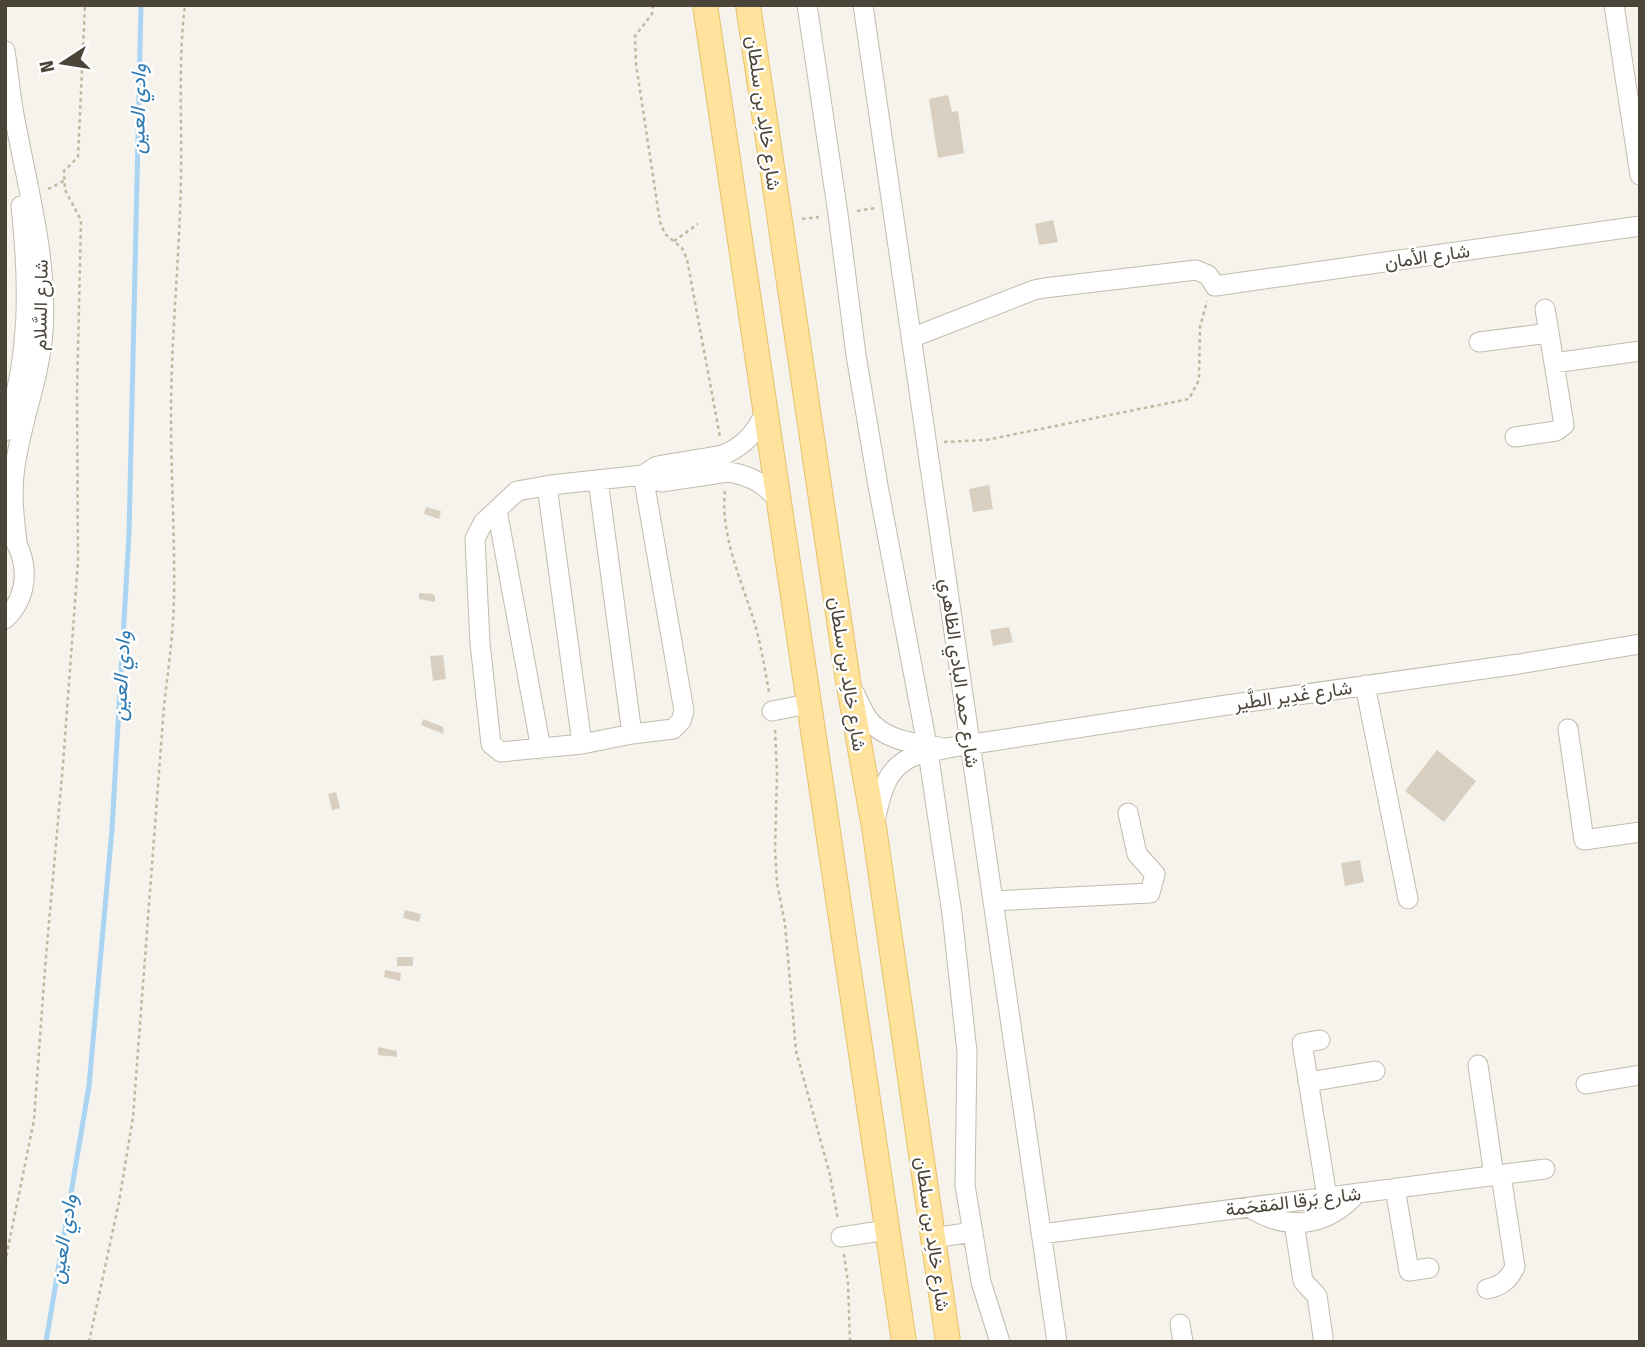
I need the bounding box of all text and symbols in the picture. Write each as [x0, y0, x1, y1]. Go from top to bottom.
north arrow [28, 28, 98, 98]
street label: شارع خالِد بن سلطان [740, 34, 786, 192]
text: N [34, 58, 59, 74]
water label: وادي العين [124, 63, 156, 154]
street label: شارع الأمان [1383, 239, 1471, 275]
street label: شارع السَّلام [28, 259, 54, 351]
street label: شارع حمد البادي الظاهري [931, 577, 984, 770]
street label: شارع خالِد بن سلطان [823, 595, 871, 753]
water label: وادي العين [106, 630, 140, 722]
street label: شارع غَدِير الطَّير [1231, 674, 1354, 716]
street label: شارع خالِد بن سلطان [909, 1155, 955, 1313]
street label: شارع بَرقا المَقحَمة [1224, 1182, 1362, 1222]
water label: وادي العين [43, 1192, 87, 1286]

